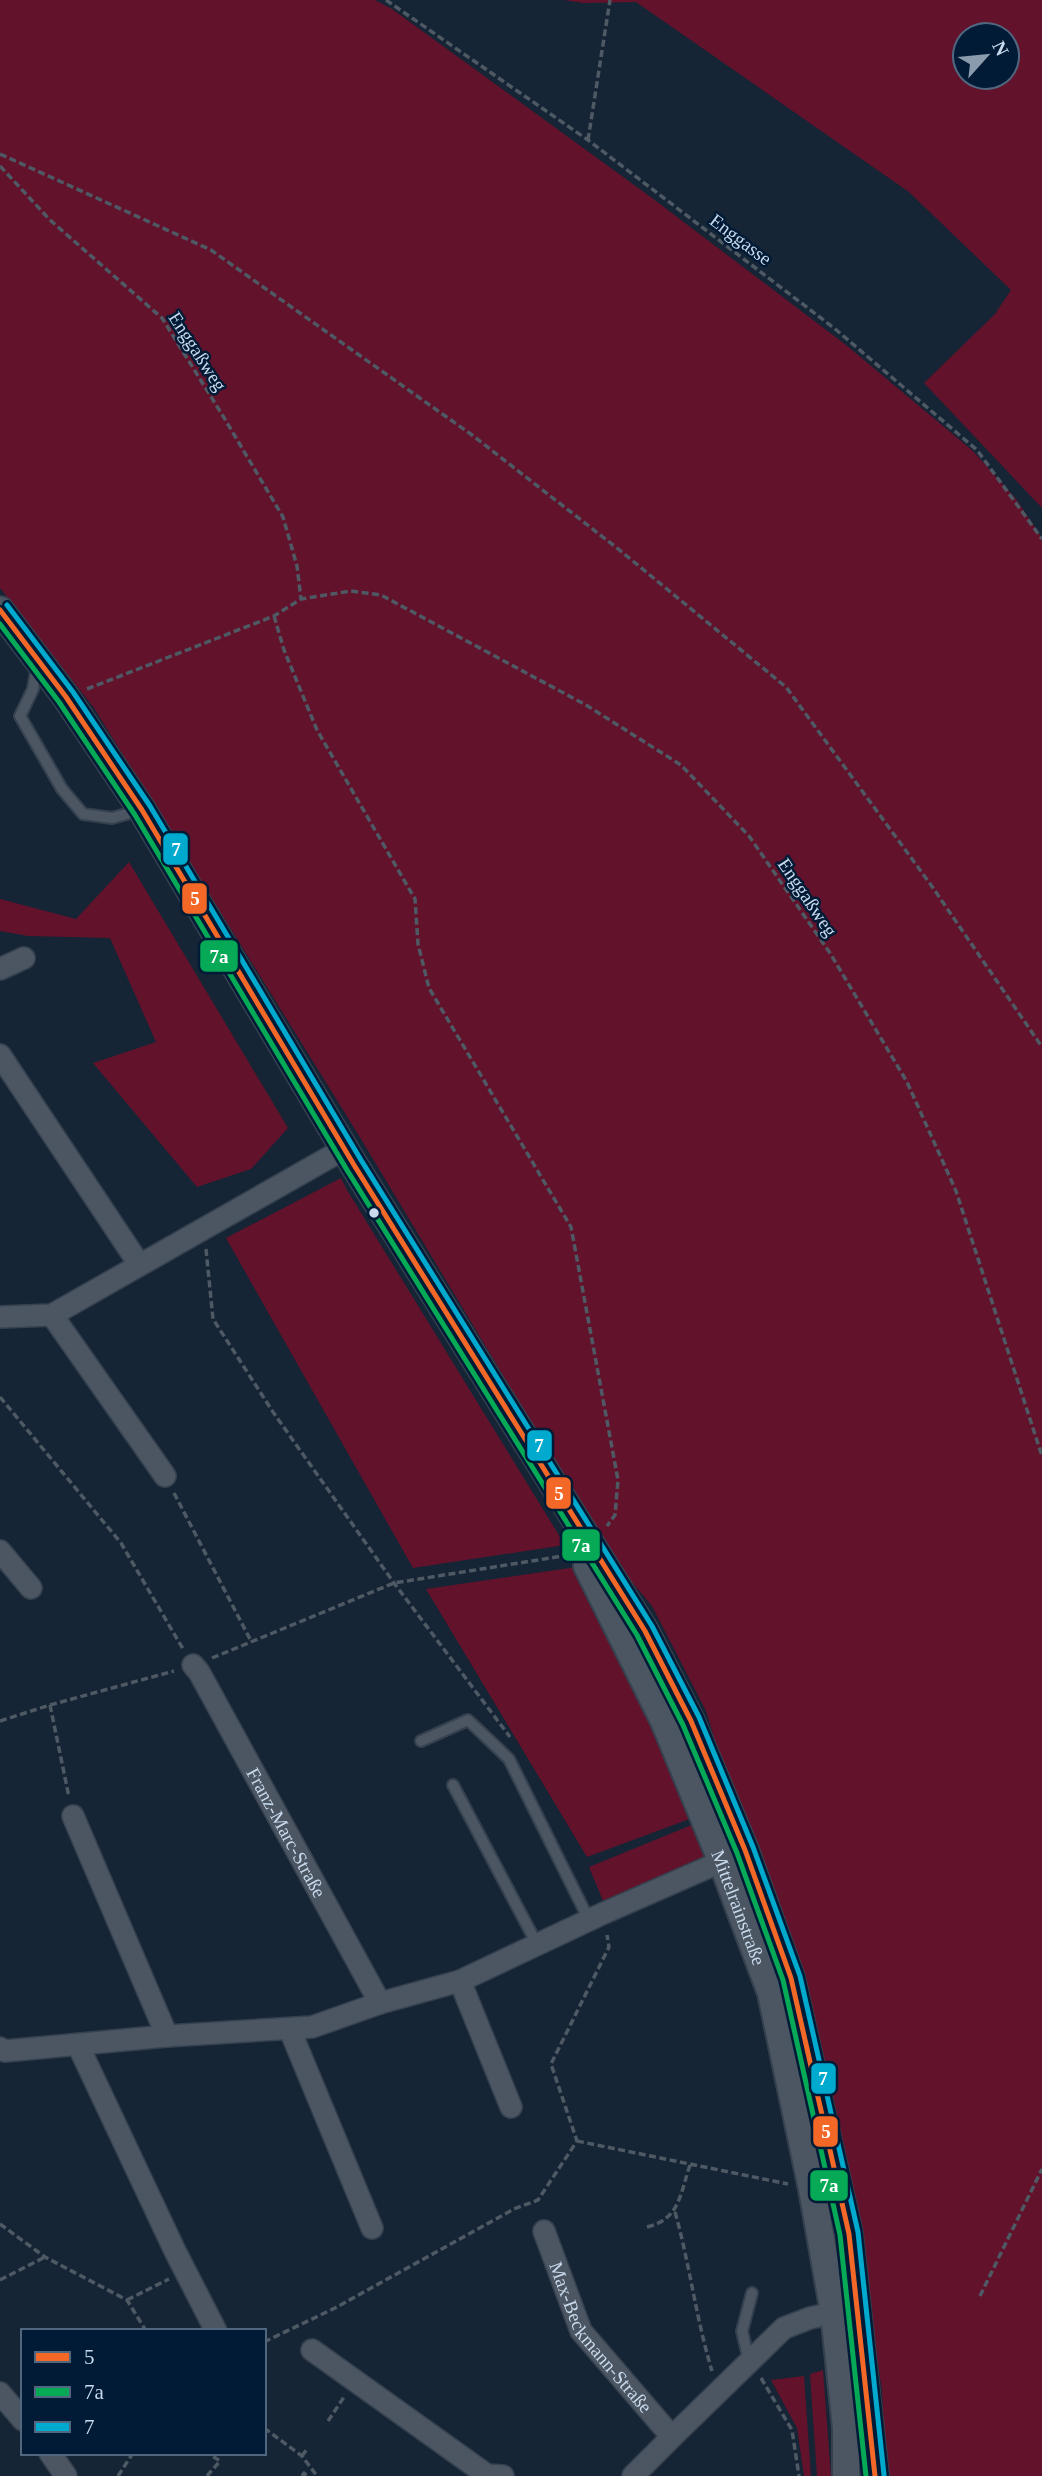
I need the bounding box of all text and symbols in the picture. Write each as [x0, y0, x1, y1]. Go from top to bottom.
north arrow [951, 21, 1021, 91]
text: N [988, 38, 1013, 60]
street label: Enggasse [706, 209, 776, 269]
street label: Enggaßweg [164, 308, 231, 395]
line badge: 7 [162, 832, 189, 866]
text: 7 [171, 839, 181, 860]
street label: Enggaßweg [774, 854, 842, 941]
line badge: 5 [181, 882, 208, 915]
text: 5 [190, 888, 200, 909]
line badge: 7a [199, 939, 239, 973]
text: 7a [210, 946, 229, 967]
unlabelled marker [367, 1206, 381, 1220]
line badge: 7 [526, 1429, 553, 1462]
text: 7 [534, 1435, 544, 1456]
line badge: 5 [545, 1476, 572, 1510]
text: 5 [554, 1483, 564, 1504]
line badge: 7a [561, 1528, 601, 1562]
text: 7a [572, 1535, 591, 1556]
street label: Franz-Marc-Straße [242, 1764, 330, 1901]
street label: Mittelrainstraße [707, 1847, 770, 1968]
line badge: 7 [810, 2062, 837, 2095]
text: 7 [818, 2068, 828, 2089]
line badge: 5 [812, 2115, 839, 2148]
text: 5 [821, 2121, 831, 2142]
line badge: 7a [809, 2169, 849, 2202]
text: 7a [820, 2175, 839, 2196]
street label: Max-Beckmann-Straße [545, 2259, 656, 2417]
legend [21, 2329, 266, 2455]
text: 5 [84, 2345, 95, 2369]
text: 7a [84, 2380, 105, 2404]
text: 7 [84, 2415, 95, 2439]

